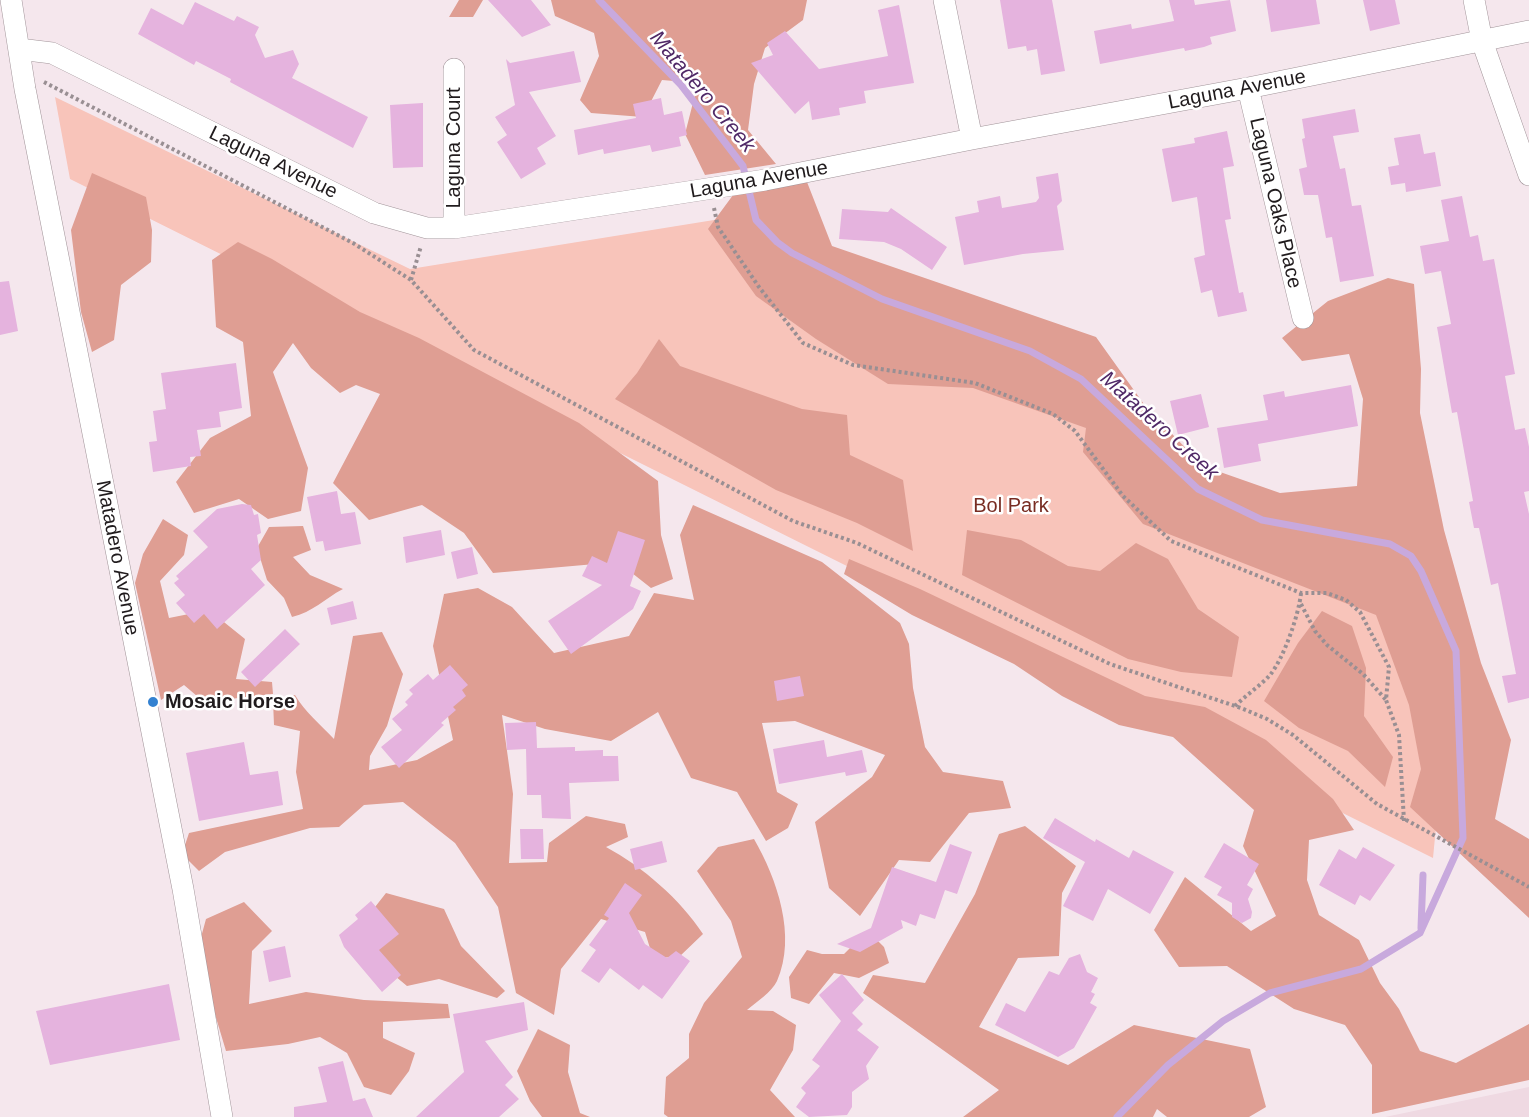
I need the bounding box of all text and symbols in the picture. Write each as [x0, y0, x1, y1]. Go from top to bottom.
water label: Matadero Creek [644, 26, 760, 158]
street label: Laguna Avenue [1166, 65, 1308, 115]
street label: Laguna Court [442, 87, 466, 209]
street label: Laguna Oaks Place [1244, 115, 1306, 291]
street label: Laguna Avenue [205, 122, 341, 204]
street label: Laguna Avenue [688, 156, 830, 204]
water label: Matadero Creek [1095, 366, 1223, 486]
street label: Matadero Avenue [90, 478, 144, 638]
park label: Bol Park [973, 494, 1049, 518]
place label: Mosaic Horse [165, 690, 295, 714]
marker: Mosaic Horse [146, 695, 160, 709]

